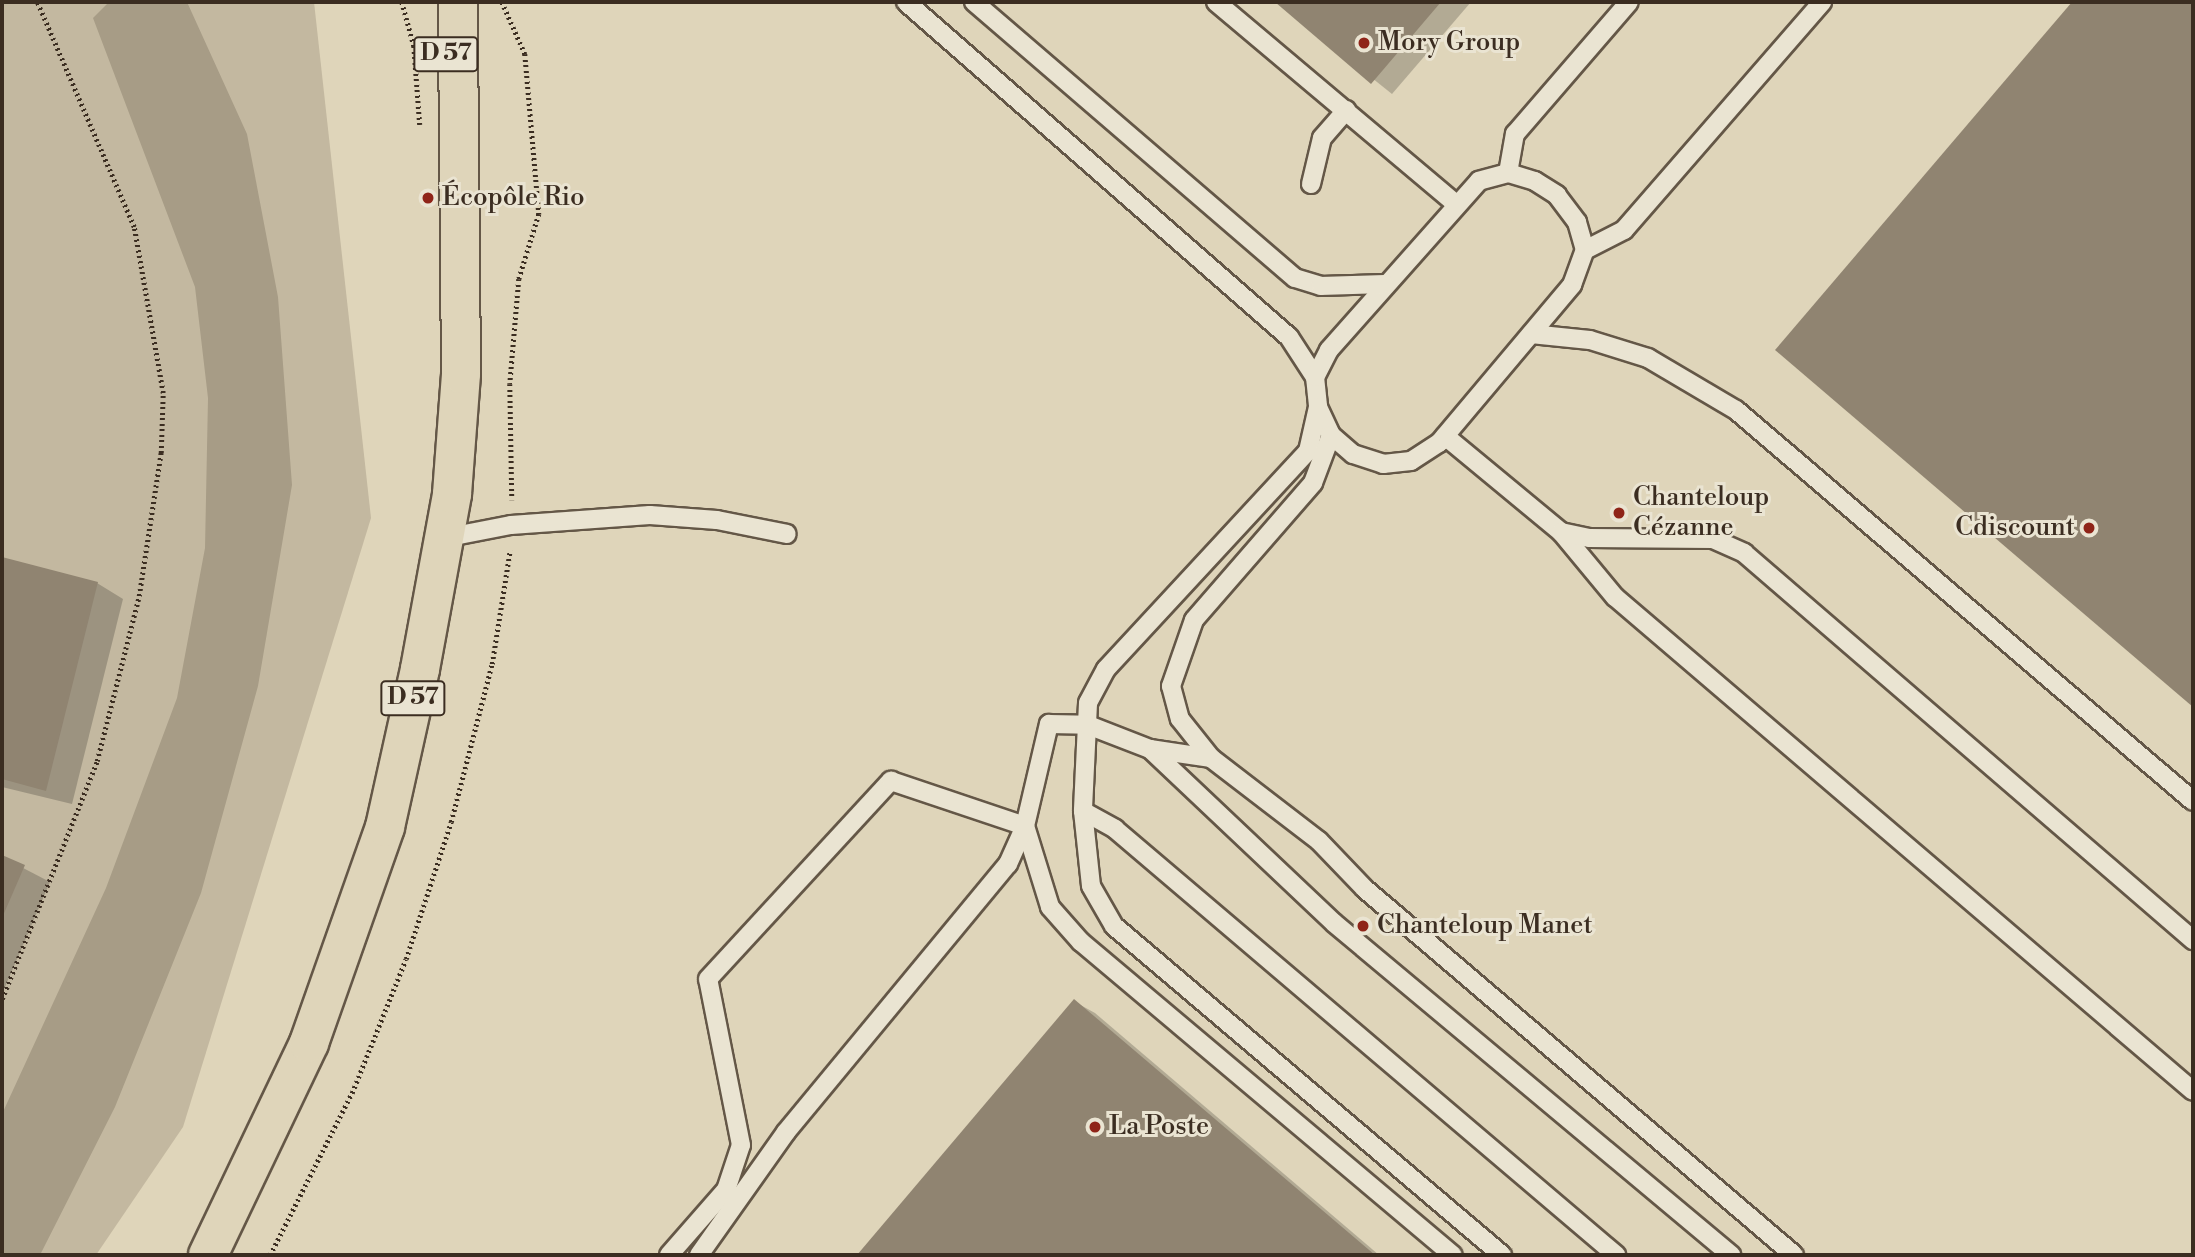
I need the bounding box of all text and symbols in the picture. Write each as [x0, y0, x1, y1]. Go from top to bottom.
place label: Mory Group [1378, 27, 1520, 59]
road number: D 57 [413, 34, 479, 74]
marker: Mory Group [1356, 35, 1372, 51]
place label: Écopôle Rio [442, 182, 585, 214]
marker: Écopôle Rio [420, 190, 436, 206]
place label: Chanteloup Cézanne [1633, 482, 1769, 544]
marker: Chanteloup Cézanne [1611, 505, 1627, 521]
place label: Cdiscount [1955, 512, 2075, 544]
marker: Cdiscount [2081, 520, 2097, 536]
road number: D 57 [380, 678, 446, 718]
place label: Chanteloup Manet [1377, 910, 1593, 942]
marker: Chanteloup Manet [1355, 918, 1371, 934]
place label: La Poste [1109, 1111, 1209, 1143]
marker: La Poste [1087, 1119, 1103, 1135]

